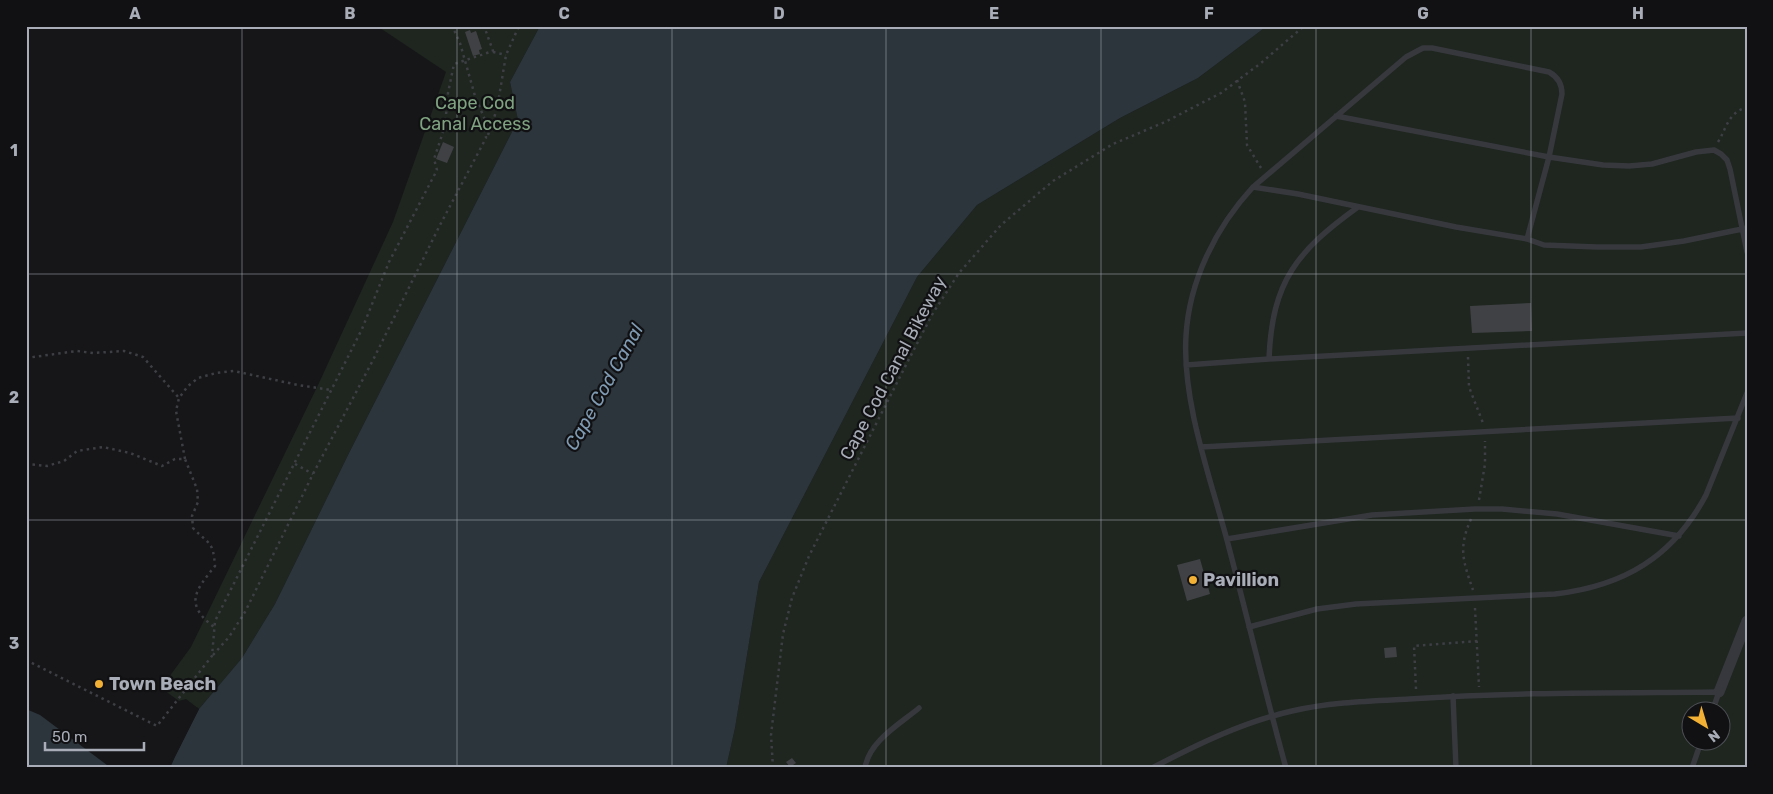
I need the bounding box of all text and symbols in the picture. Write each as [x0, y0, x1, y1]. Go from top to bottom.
text: A [129, 4, 141, 23]
text: B [344, 4, 356, 23]
text: C [558, 4, 570, 23]
text: D [773, 4, 785, 23]
text: E [989, 4, 999, 23]
text: F [1204, 4, 1214, 23]
text: G [1417, 4, 1429, 23]
text: H [1632, 4, 1644, 23]
park label: Cape Cod Canal Access [419, 92, 531, 135]
text: 1 [10, 141, 18, 160]
street label: Cape Cod Canal Bikeway [835, 272, 951, 464]
water label: Cape Cod Canal [560, 319, 648, 454]
text: 2 [9, 388, 19, 407]
place label: Pavillion [1203, 569, 1279, 591]
marker: Pavillion [1187, 574, 1199, 586]
text: 3 [9, 634, 19, 653]
place label: Town Beach [109, 673, 216, 695]
marker: Town Beach [93, 678, 105, 690]
north arrow [1680, 702, 1730, 752]
scale bar [45, 719, 144, 751]
text: N [1704, 726, 1723, 746]
text: 50 m [52, 728, 87, 746]

